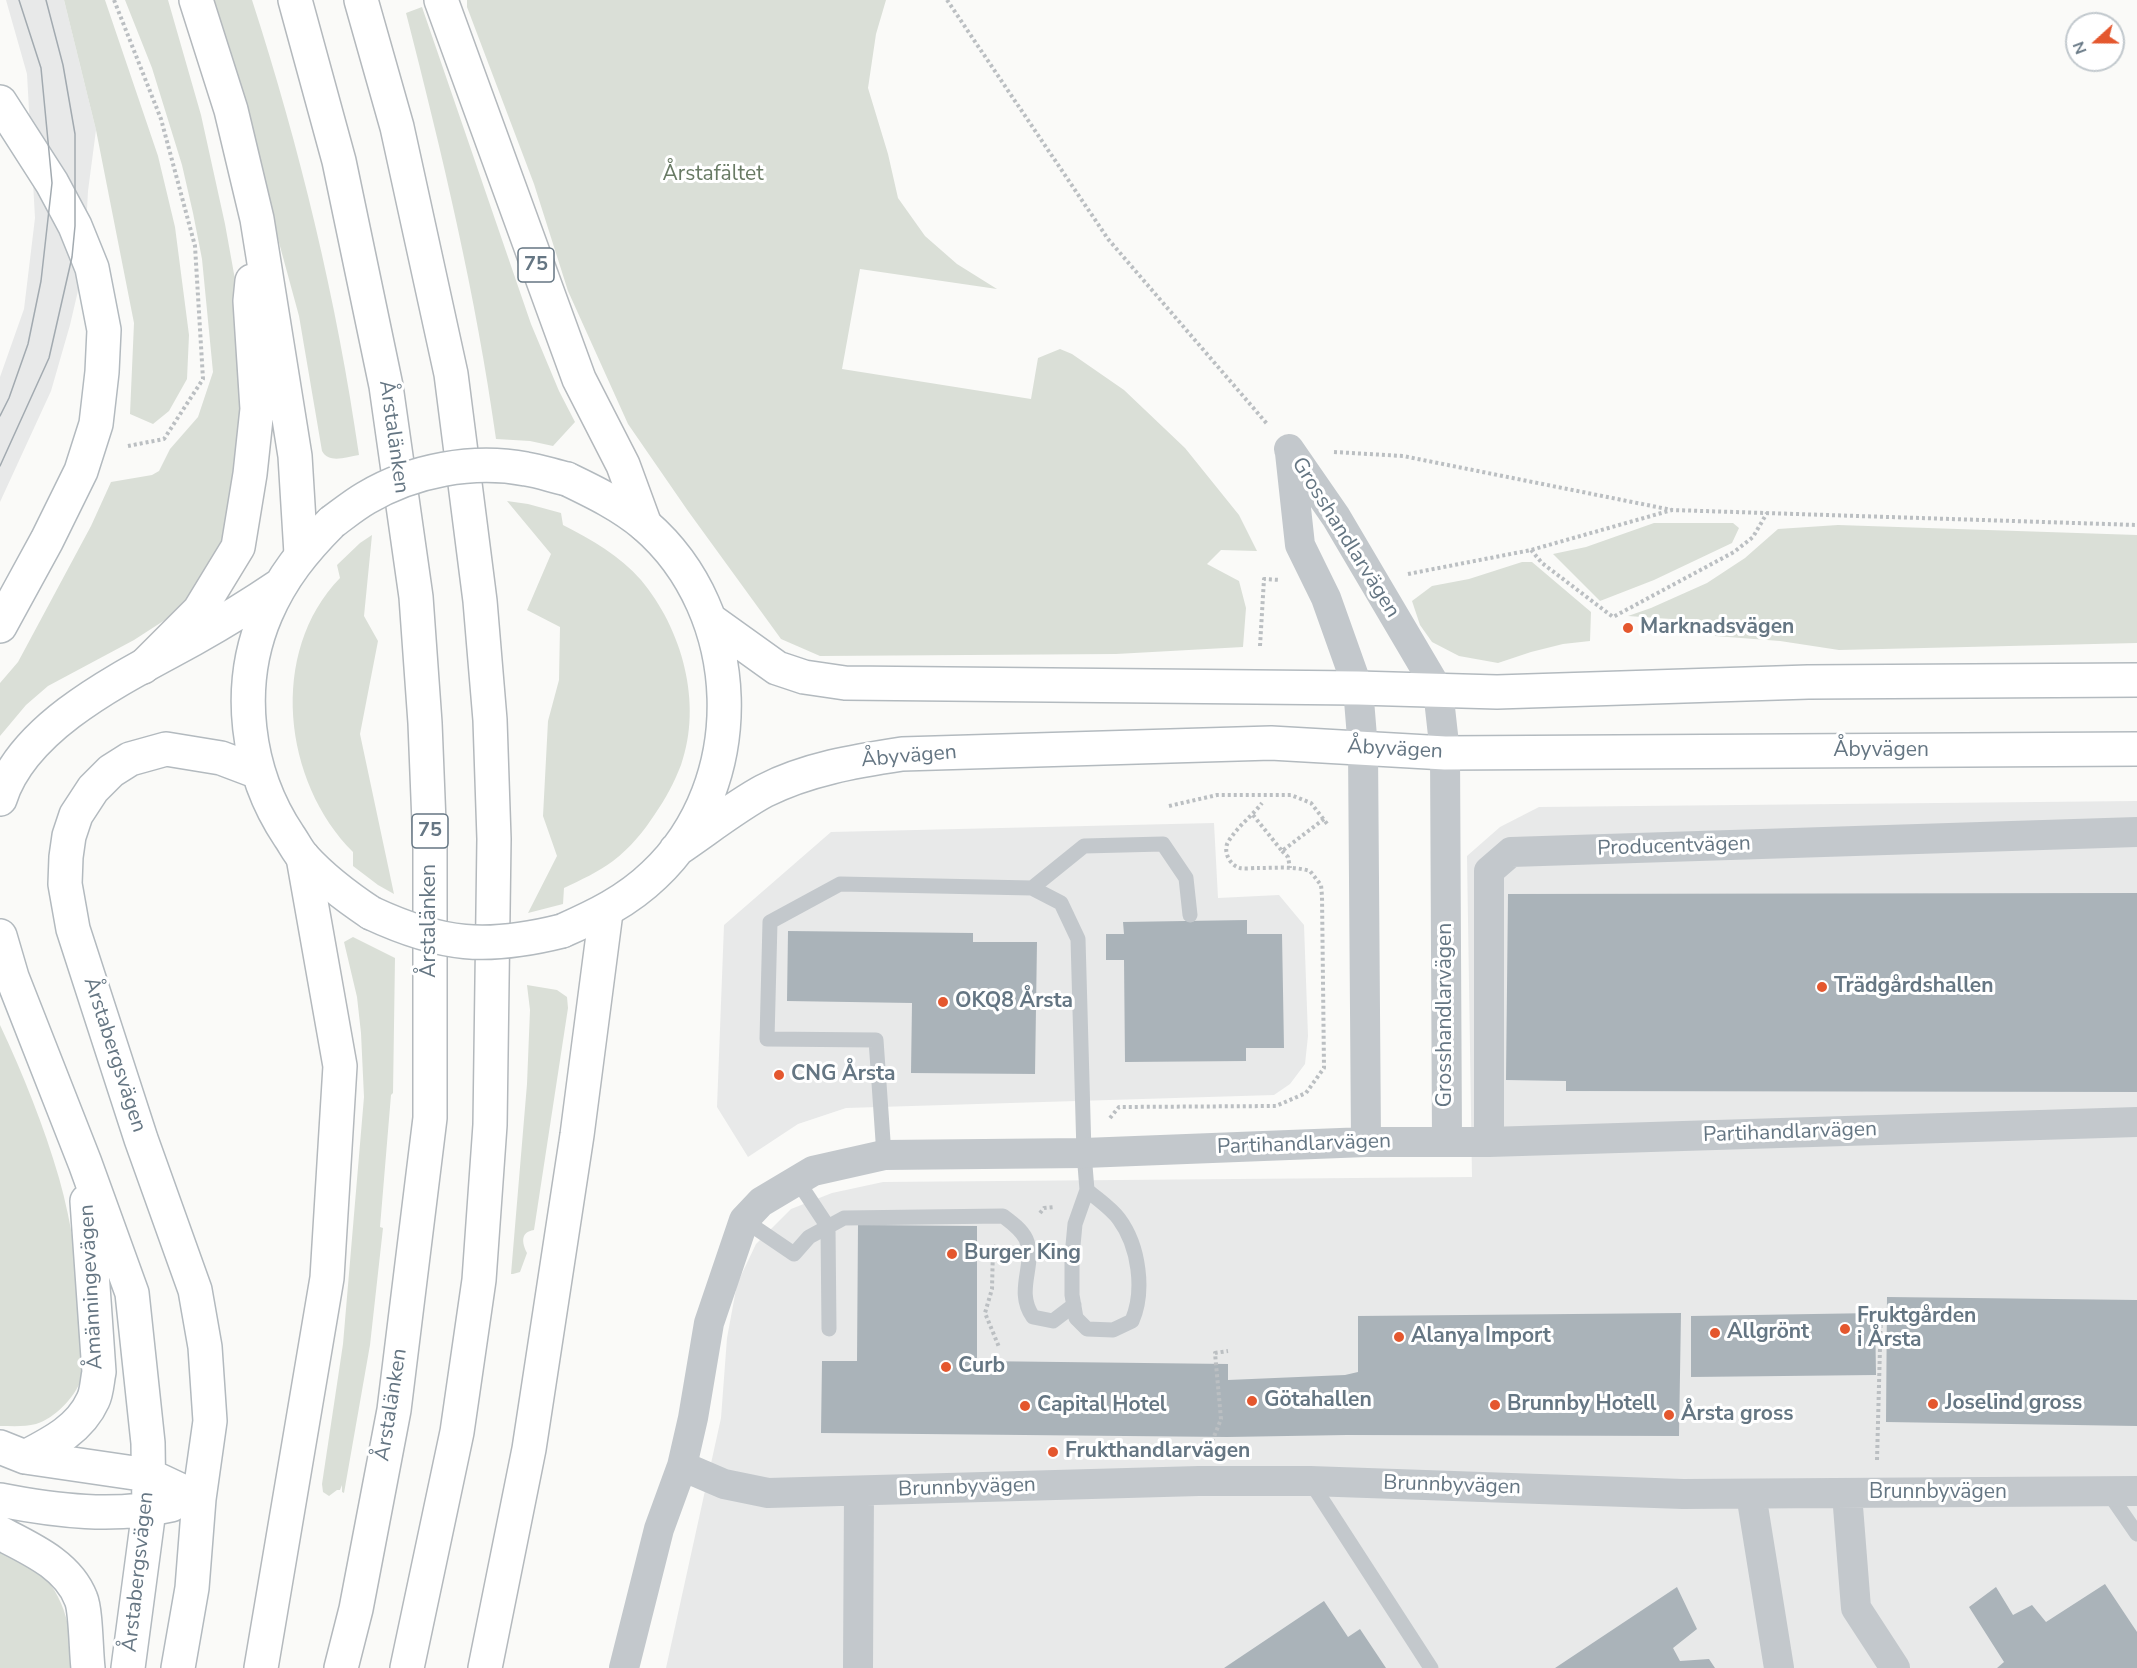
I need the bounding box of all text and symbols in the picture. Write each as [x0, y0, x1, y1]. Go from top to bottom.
north arrow [2065, 12, 2125, 72]
text: N [2068, 38, 2092, 57]
park label: Årstafältet [662, 162, 764, 188]
road number: 75 [518, 248, 554, 282]
street label: Årstalänken [373, 379, 413, 495]
street label: Grosshandlarvägen [1285, 453, 1405, 623]
place label: Marknadsvägen [1640, 615, 1794, 641]
marker: Marknadsvägen [1621, 621, 1635, 635]
street label: Åbyvägen [1347, 735, 1443, 765]
street label: Åbyvägen [1833, 738, 1929, 764]
street label: Åbyvägen [860, 740, 958, 774]
road number: 75 [412, 814, 448, 848]
street label: Producentvägen [1597, 832, 1751, 862]
street label: Årstalänken [417, 864, 443, 978]
street label: Grosshandlarvägen [1433, 923, 1459, 1107]
street label: Årstabergsvägen [77, 974, 151, 1136]
place label: Trädgårdshallen [1834, 974, 1993, 1000]
marker: Trädgårdshallen [1815, 980, 1829, 994]
place label: OKQ8 Årsta [955, 989, 1073, 1015]
marker: OKQ8 Årsta [936, 995, 950, 1009]
place label: CNG Årsta [791, 1062, 896, 1088]
marker: CNG Årsta [772, 1068, 786, 1082]
street label: Partihandlarvägen [1703, 1117, 1877, 1149]
street label: Partihandlarvägen [1217, 1129, 1391, 1161]
street label: Åmänningevägen [75, 1204, 109, 1370]
place label: Burger King [964, 1241, 1081, 1267]
marker: Burger King [945, 1247, 959, 1261]
place label: Fruktgården i Årsta [1857, 1304, 1976, 1354]
place label: Allgrönt [1727, 1320, 1809, 1346]
marker: Fruktgården i Årsta [1838, 1322, 1852, 1336]
place label: Alanya Import [1411, 1324, 1551, 1350]
marker: Allgrönt [1708, 1326, 1722, 1340]
marker: Alanya Import [1392, 1330, 1406, 1344]
street label: Årstalänken [371, 1347, 413, 1463]
place label: Curb [958, 1354, 1005, 1380]
marker: Curb [939, 1360, 953, 1374]
place label: Götahallen [1264, 1388, 1372, 1414]
place label: Joselind gross [1945, 1391, 2082, 1417]
place label: Brunnby Hotell [1507, 1392, 1656, 1418]
place label: Capital Hotel [1037, 1393, 1167, 1419]
marker: Götahallen [1245, 1394, 1259, 1408]
marker: Joselind gross [1926, 1397, 1940, 1411]
marker: Brunnby Hotell [1488, 1398, 1502, 1412]
marker: Capital Hotel [1018, 1399, 1032, 1413]
place label: Årsta gross [1681, 1402, 1793, 1428]
marker: Årsta gross [1662, 1408, 1676, 1422]
place label: Frukthandlarvägen [1065, 1439, 1250, 1465]
marker: Frukthandlarvägen [1046, 1445, 1060, 1459]
street label: Brunnbyvägen [1383, 1471, 1521, 1501]
street label: Brunnbyvägen [898, 1473, 1036, 1503]
street label: Brunnbyvägen [1869, 1480, 2007, 1506]
street label: Årstabergsvägen [118, 1490, 160, 1654]

